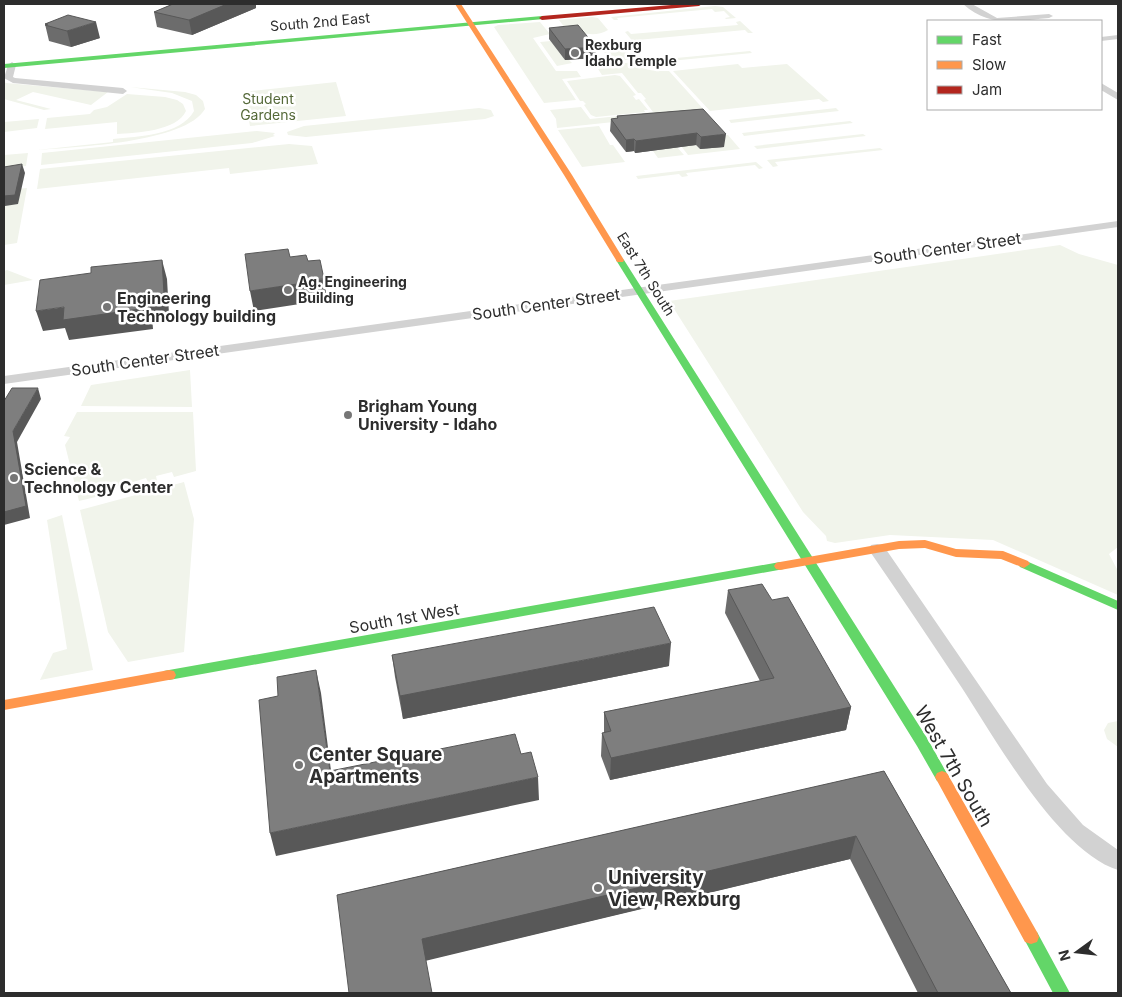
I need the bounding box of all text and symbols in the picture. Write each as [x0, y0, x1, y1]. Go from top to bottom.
street label: South 2nd East [269, 9, 371, 34]
legend [927, 20, 1102, 110]
text: Fast [972, 30, 1002, 49]
place label: Rexburg Idaho Temple [585, 36, 677, 69]
marker: Rexburg Idaho Temple [569, 47, 581, 59]
text: Slow [972, 55, 1006, 74]
text: Jam [972, 80, 1002, 99]
park label: Student Gardens [240, 90, 296, 123]
street label: South Center Street [872, 228, 1022, 268]
street label: East 7th South [614, 229, 679, 319]
place label: Ag. Engineering Building [298, 273, 407, 306]
marker: Ag. Engineering Building [282, 284, 294, 296]
street label: South Center Street [471, 284, 621, 324]
place label: Engineering Technology building [117, 288, 276, 326]
marker: Engineering Technology building [101, 301, 113, 313]
street label: South Center Street [70, 340, 220, 380]
place label: Brigham Young University - Idaho [358, 396, 497, 434]
marker: Brigham Young University - Idaho [342, 409, 354, 421]
place label: Science & Technology Center [24, 459, 173, 497]
marker: Science & Technology Center [8, 472, 20, 484]
street label: South 1st West [348, 598, 460, 638]
street label: West 7th South [910, 702, 998, 831]
place label: Center Square Apartments [309, 743, 442, 788]
marker: Center Square Apartments [293, 759, 305, 771]
place label: University View, Rexburg [608, 866, 741, 911]
marker: University View, Rexburg [592, 882, 604, 894]
north arrow [1052, 927, 1102, 977]
text: N [1054, 948, 1074, 963]

